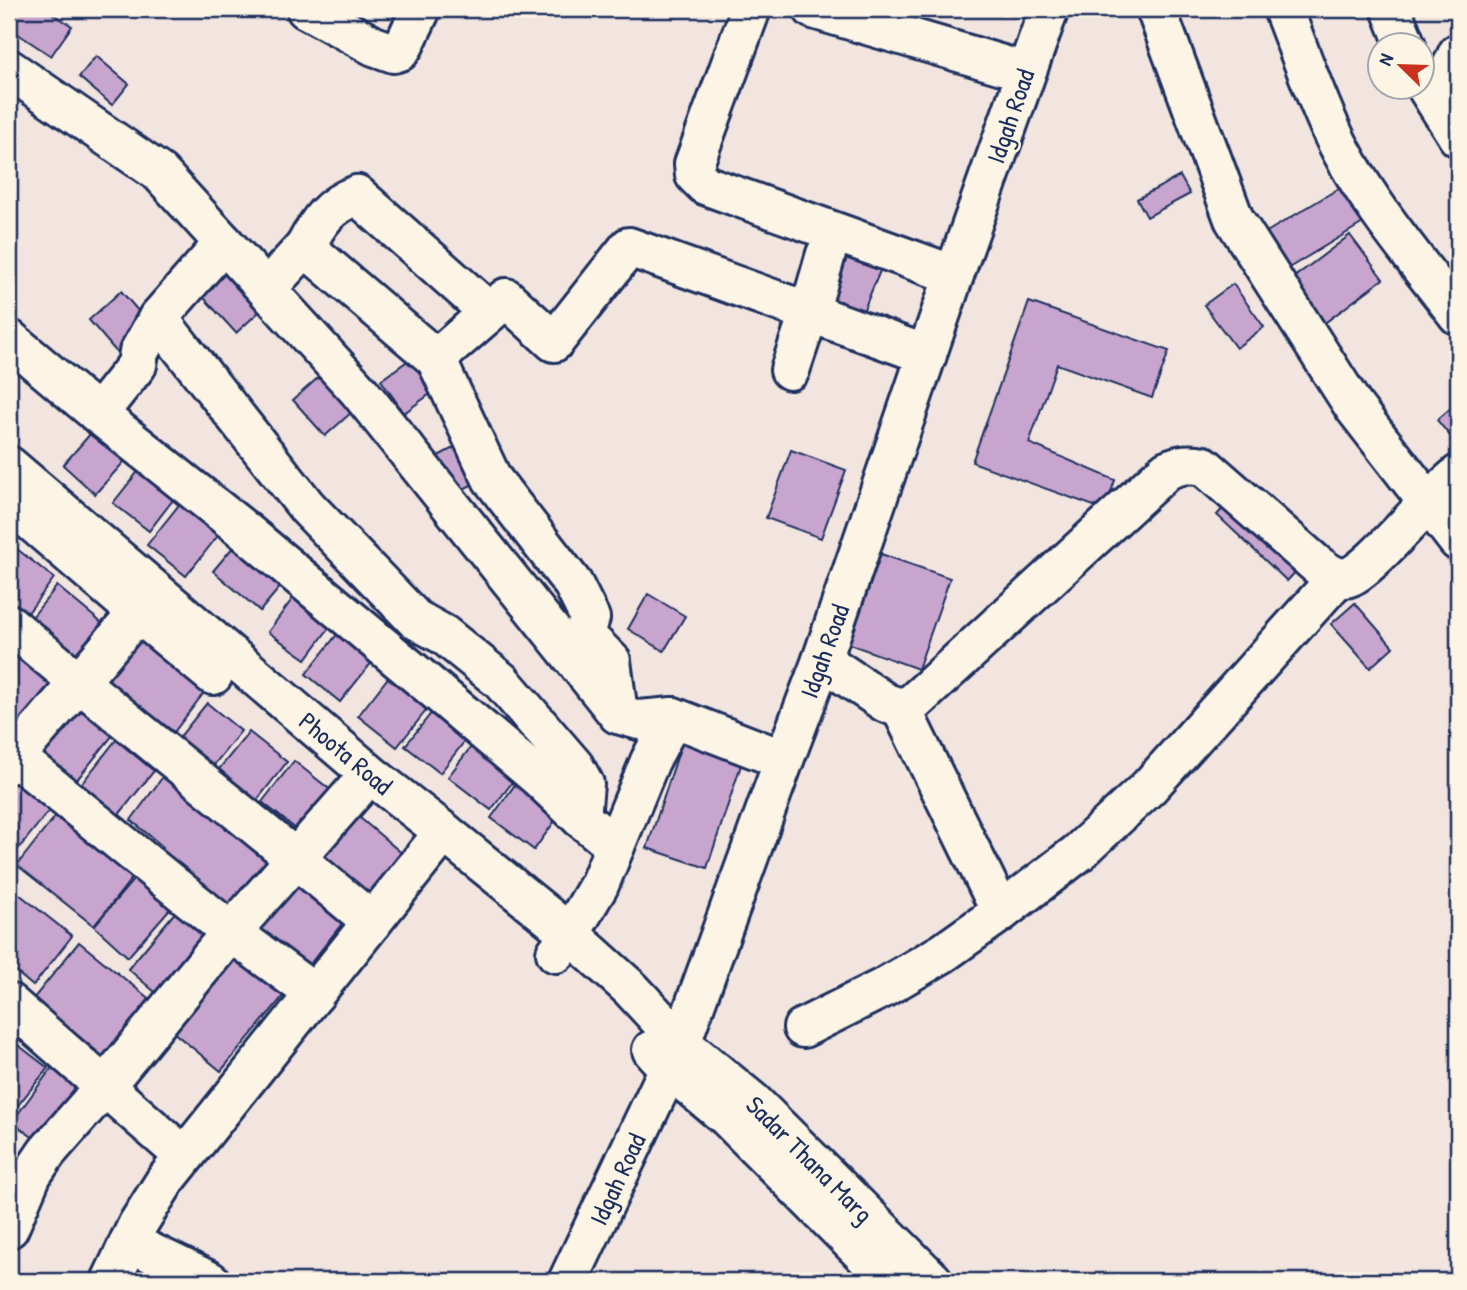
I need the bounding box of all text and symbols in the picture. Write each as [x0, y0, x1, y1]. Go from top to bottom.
north arrow [1366, 32, 1436, 102]
text: N [1371, 50, 1399, 69]
street label: Idgah Road [978, 64, 1042, 168]
street label: Idgah Road [791, 599, 857, 703]
street label: Phoota Road [292, 704, 400, 802]
street label: Sadar Thana Marg [739, 1088, 881, 1230]
street label: Idgah Road [581, 1127, 653, 1231]

